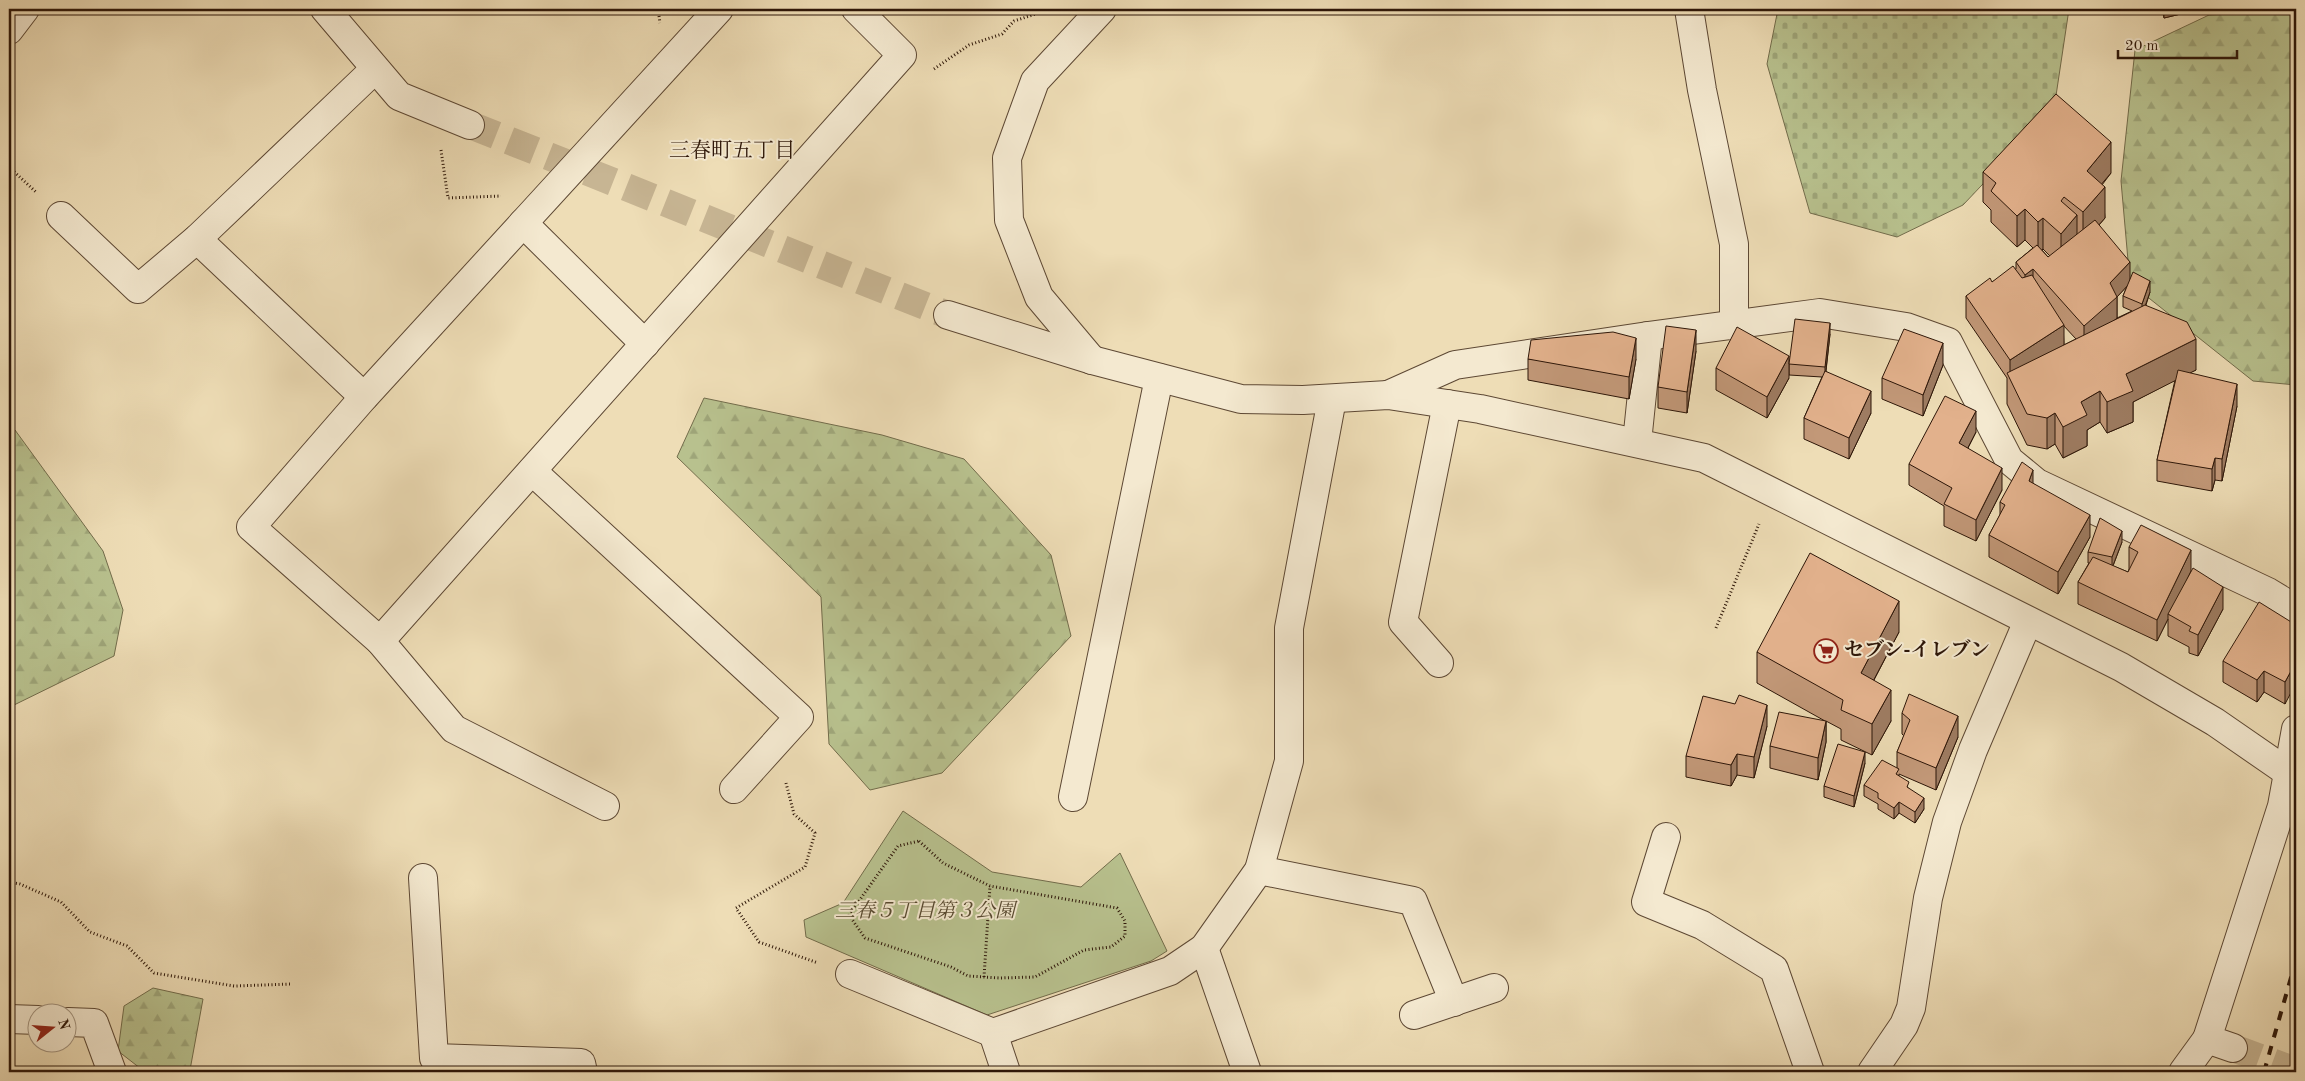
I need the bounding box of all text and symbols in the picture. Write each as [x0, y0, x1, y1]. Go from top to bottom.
scale bar [2118, 28, 2236, 60]
text: 20 m [2125, 39, 2159, 54]
district label: 三春町五丁目 [669, 139, 795, 162]
supermarket icon: セブン-イレブン [1813, 638, 1839, 664]
place label: セブン-イレブン [1844, 639, 1990, 661]
park label: 三春５丁目第３公園 [835, 900, 1018, 922]
north arrow [28, 1004, 78, 1054]
text: N [55, 1017, 72, 1032]

